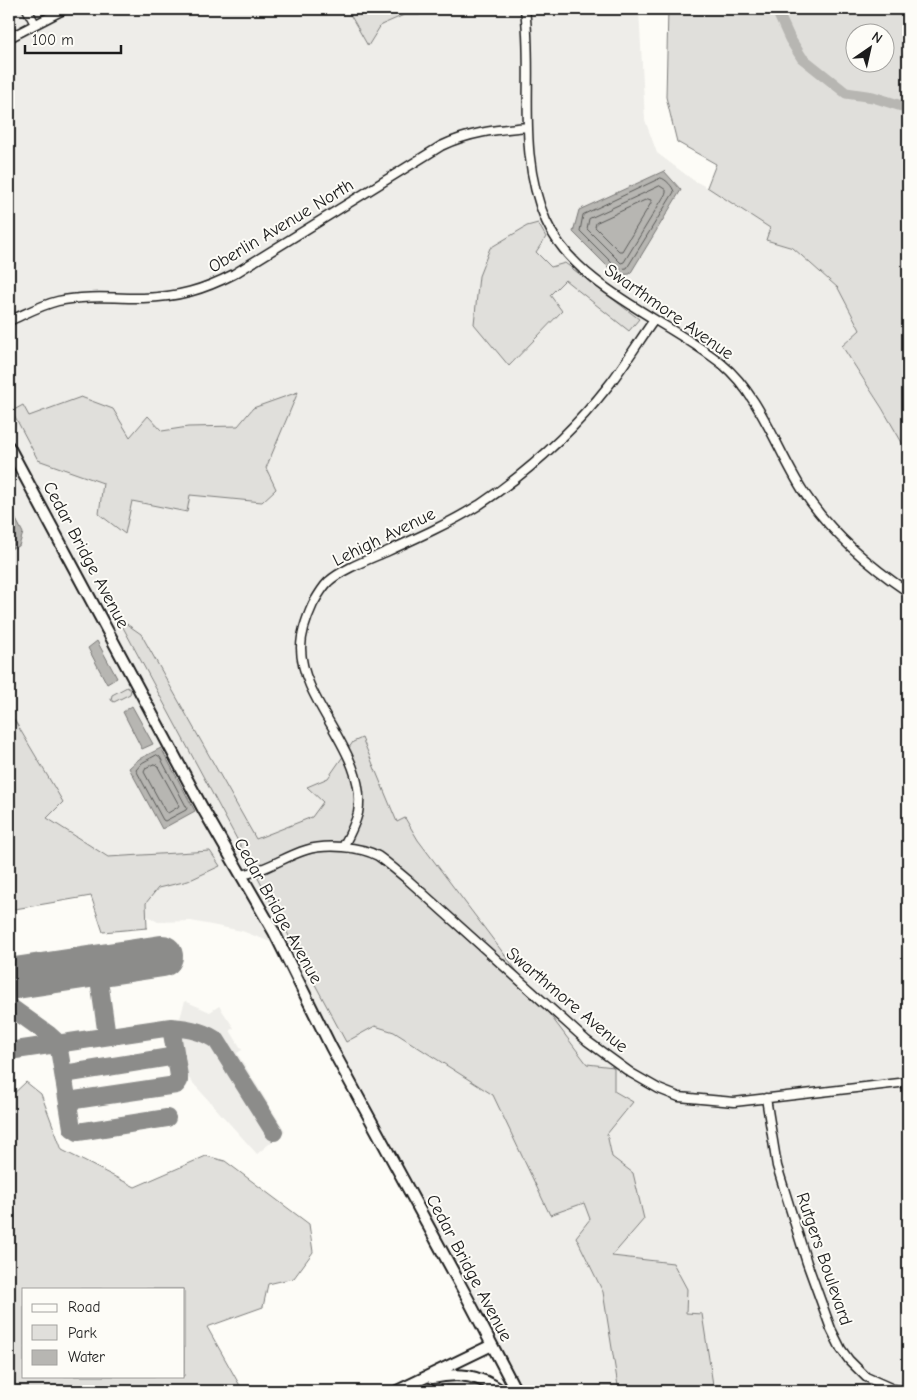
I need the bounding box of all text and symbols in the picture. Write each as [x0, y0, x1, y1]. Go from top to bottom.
scale bar [25, 22, 121, 54]
north arrow [844, 22, 894, 72]
text: N [868, 28, 886, 47]
text: 100 m [32, 31, 74, 49]
street label: Oberlin Avenue North [205, 174, 357, 278]
street label: Swarthmore Avenue [600, 260, 738, 364]
street label: Cedar Bridge Avenue [38, 478, 134, 632]
street label: Lehigh Avenue [329, 503, 439, 571]
street label: Cedar Bridge Avenue [229, 834, 327, 988]
street label: Swarthmore Avenue [502, 943, 632, 1057]
street label: Rutgers Boulevard [791, 1190, 857, 1328]
street label: Cedar Bridge Avenue [421, 1191, 517, 1345]
legend [22, 1288, 185, 1378]
text: Road [68, 1298, 100, 1316]
text: Park [68, 1324, 97, 1342]
text: Water [68, 1348, 105, 1366]

